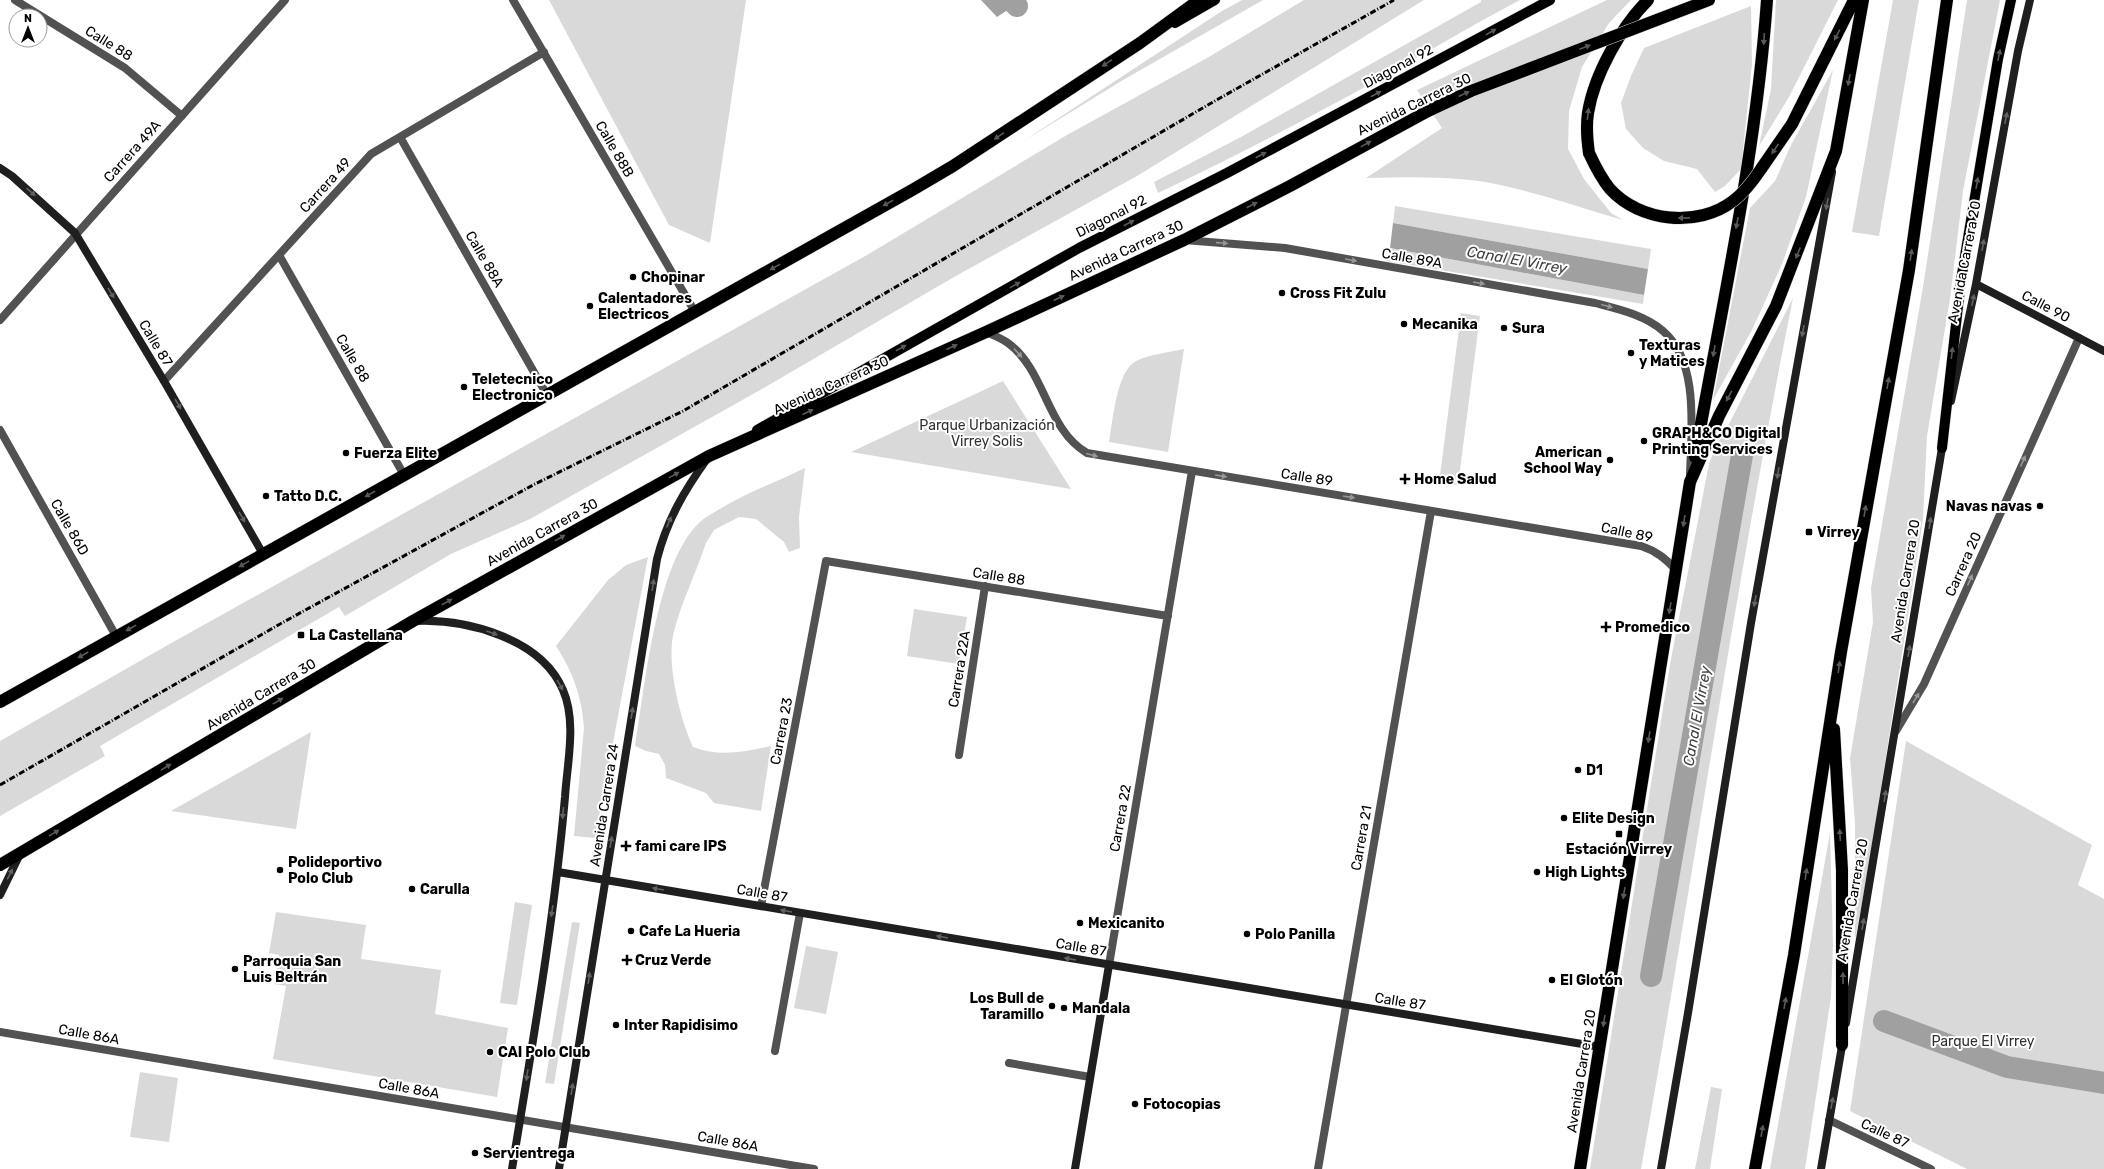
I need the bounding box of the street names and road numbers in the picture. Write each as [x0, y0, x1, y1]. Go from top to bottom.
street label: Calle 88 [82, 22, 136, 65]
street label: Diagonal 92 [1360, 41, 1436, 92]
street label: Avenida Carrera 30 [1354, 69, 1474, 139]
street label: Carrera 49A [100, 116, 165, 186]
street label: Calle 88B [592, 118, 638, 180]
street label: Carrera 49 [296, 154, 355, 217]
street label: Diagonal 92 [1073, 191, 1149, 241]
street label: Avenida Carrera 20 [1944, 199, 1985, 325]
street label: Avenida Carrera 30 [1066, 216, 1186, 285]
street label: Calle 88A [462, 228, 508, 291]
street label: Calle 89A [1380, 245, 1444, 272]
street label: Calle 90 [2019, 287, 2073, 326]
street label: Calle 87 [135, 317, 176, 370]
street label: Calle 88 [332, 331, 373, 386]
street label: Avenida Carrera 30 [771, 352, 892, 419]
street label: Calle 89 [1280, 465, 1334, 490]
street label: Avenida Carrera 30 [484, 495, 601, 570]
street label: Calle 86D [47, 496, 92, 558]
street label: Avenida Carrera 20 [1887, 518, 1924, 644]
street label: Calle 89 [1600, 519, 1654, 546]
street label: Carrera 20 [1942, 529, 1985, 599]
street label: Calle 88 [971, 564, 1026, 589]
street label: Carrera 22A [945, 629, 974, 709]
street label: Avenida Carrera 30 [203, 655, 319, 734]
street label: Carrera 23 [767, 696, 796, 766]
street label: Avenida Carrera 24 [586, 742, 623, 868]
street label: Carrera 22 [1106, 783, 1135, 853]
street label: Carrera 21 [1347, 804, 1376, 872]
street label: Avenida Carrera 20 [1833, 837, 1872, 963]
street label: Calle 87 [735, 881, 789, 906]
street label: Calle 87 [1054, 935, 1108, 960]
street label: Calle 87 [1373, 989, 1427, 1014]
street label: Avenida Carrera 20 [1563, 1008, 1600, 1134]
street label: Calle 86A [57, 1021, 121, 1048]
street label: Calle 86A [377, 1075, 441, 1102]
street label: Calle 87 [1858, 1115, 1912, 1152]
street label: Calle 86A [696, 1128, 760, 1155]

